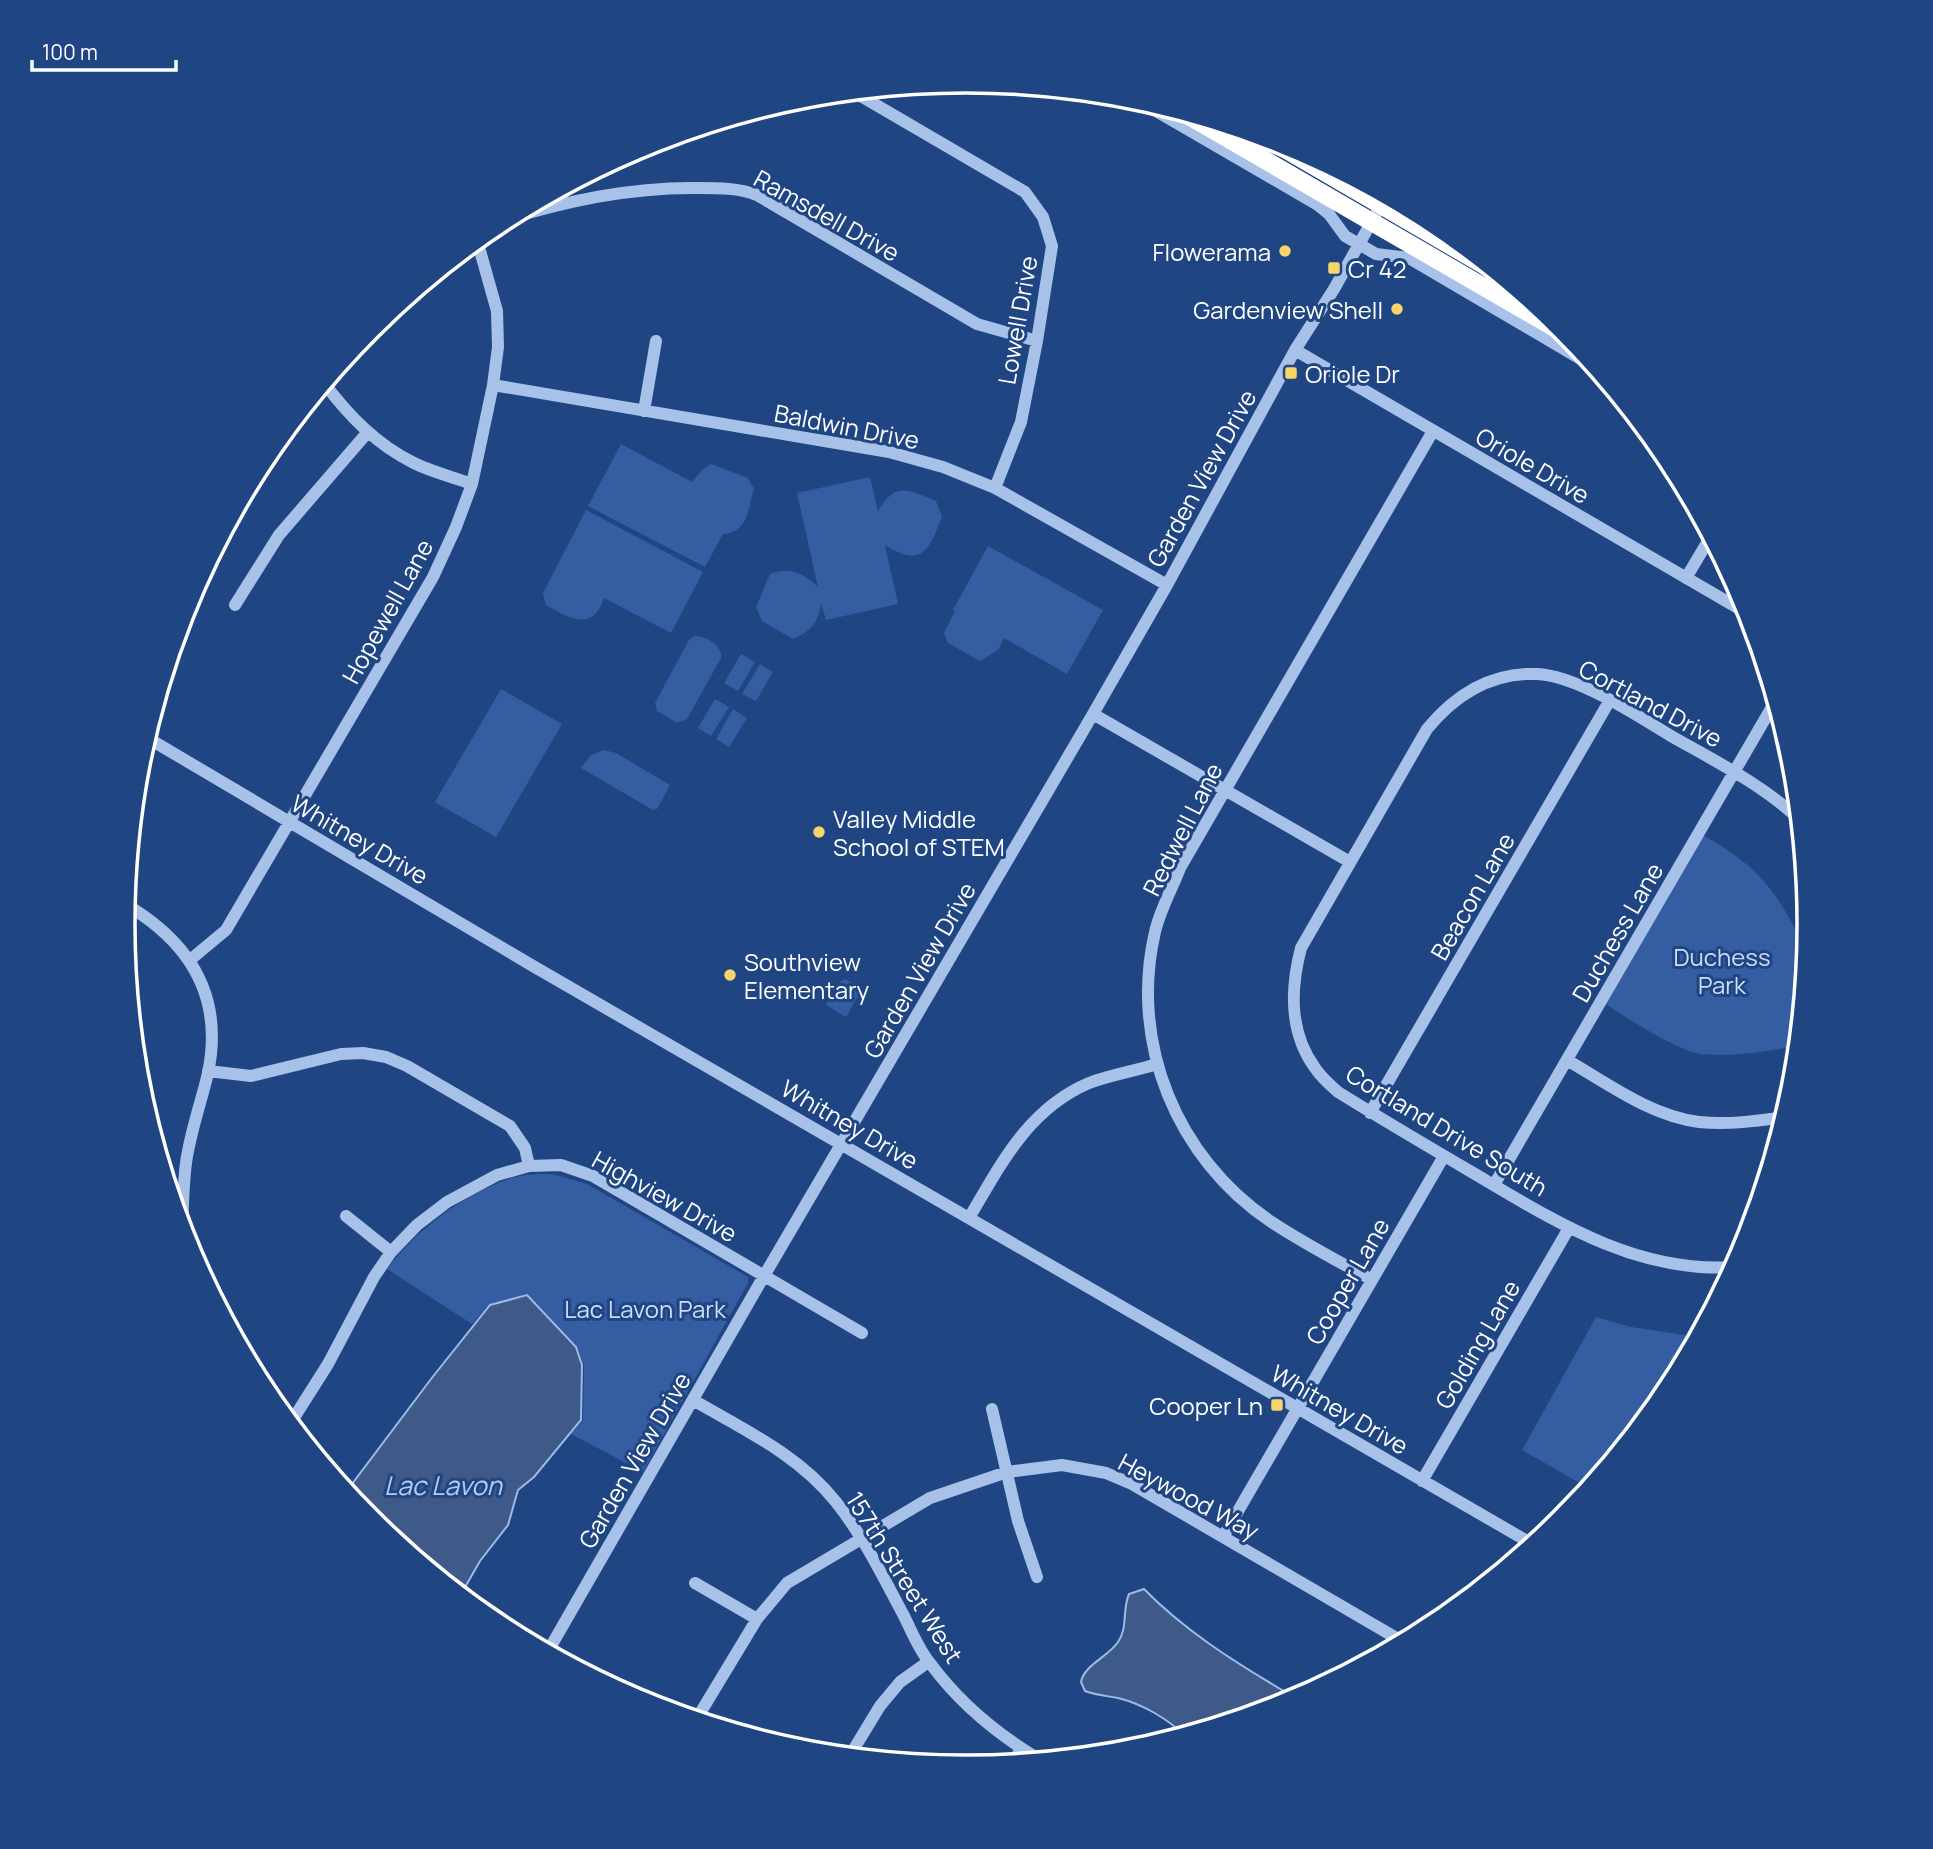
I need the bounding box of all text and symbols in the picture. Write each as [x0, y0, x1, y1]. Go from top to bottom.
scale bar [32, 28, 175, 72]
text: 100 m [42, 38, 98, 66]
street label: Ramsdell Drive [748, 161, 906, 269]
place label: Flowerama [1152, 235, 1271, 268]
marker: Flowerama [1277, 243, 1293, 259]
place label: Cr 42 [1348, 252, 1406, 285]
street label: Lowell Drive [989, 253, 1045, 387]
marker: Cr 42 [1326, 260, 1342, 276]
place label: Gardenview Shell [1193, 293, 1383, 326]
marker: Gardenview Shell [1389, 301, 1405, 317]
place label: Oriole Dr [1305, 357, 1400, 390]
marker: Oriole Dr [1283, 365, 1299, 381]
street label: Garden View Drive [1139, 383, 1263, 573]
street label: Baldwin Drive [772, 396, 922, 456]
street label: Oriole Drive [1470, 419, 1596, 511]
street label: Hopewell Lane [334, 533, 440, 689]
street label: Cortland Drive [1574, 651, 1728, 755]
street label: Redwell Lane [1134, 757, 1230, 901]
street label: Whitney Drive [285, 786, 435, 892]
place label: Valley Middle School of STEM [833, 802, 1005, 863]
marker: Valley Middle School of STEM [811, 824, 827, 840]
street label: Beacon Lane [1422, 826, 1522, 966]
street label: Duchess Lane [1564, 856, 1670, 1008]
street label: Garden View Drive [855, 876, 983, 1064]
park label: Duchess Park [1673, 940, 1771, 1001]
place label: Southview Elementary [744, 945, 870, 1006]
marker: Southview Elementary [722, 967, 738, 983]
street label: Cortland Drive South [1340, 1057, 1554, 1203]
street label: Whitney Drive [775, 1071, 925, 1177]
street label: Highview Drive [587, 1142, 743, 1250]
street label: Cooper Lane [1297, 1212, 1397, 1350]
street label: Golding Lane [1427, 1274, 1527, 1414]
park label: Lac Lavon Park [564, 1292, 727, 1325]
street label: Whitney Drive [1265, 1356, 1415, 1462]
street label: Garden View Drive [570, 1366, 698, 1554]
place label: Cooper Ln [1149, 1389, 1263, 1422]
marker: Cooper Ln [1269, 1397, 1285, 1413]
street label: Heywood Way [1113, 1445, 1265, 1547]
water label: Lac Lavon [384, 1467, 504, 1503]
street label: 157th Street West [839, 1485, 971, 1669]

